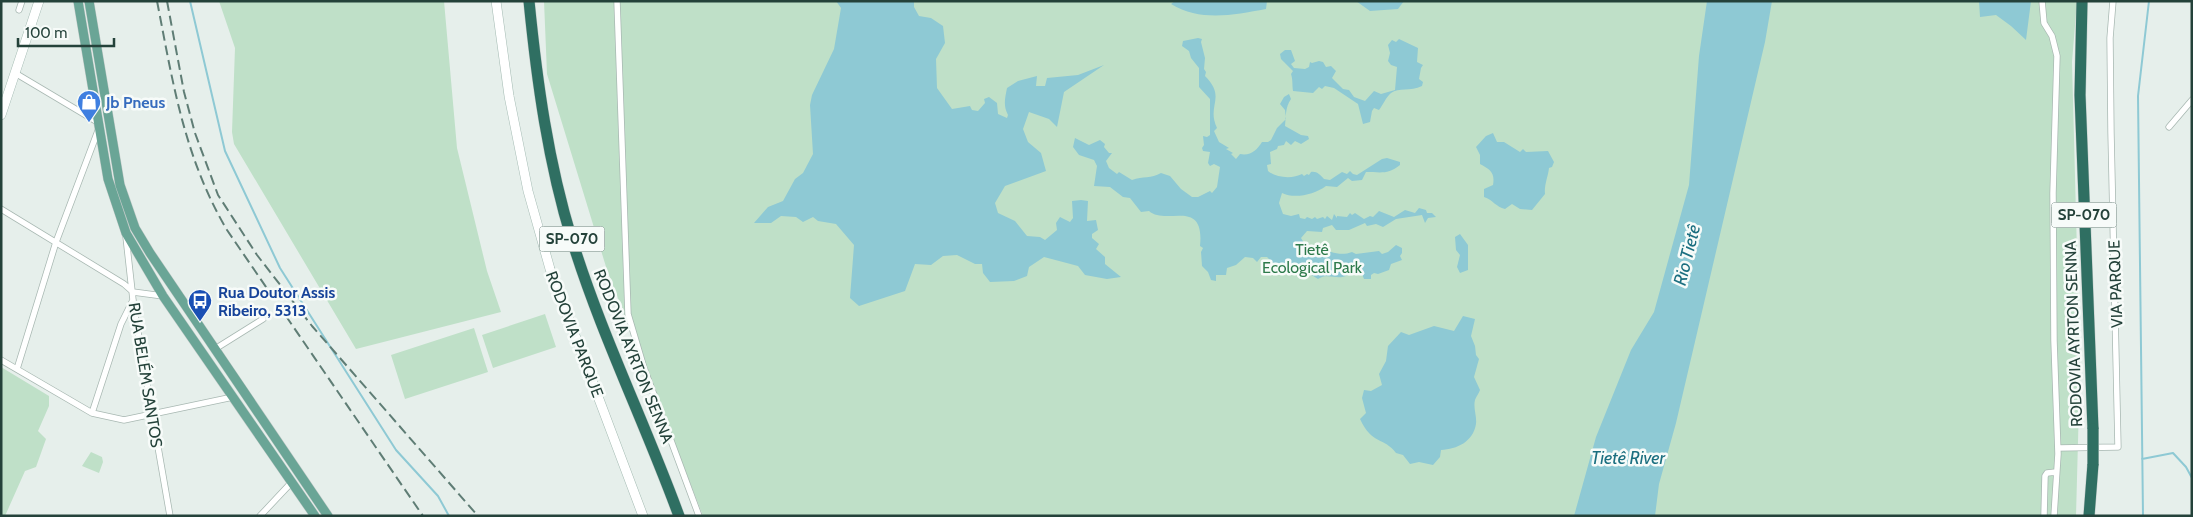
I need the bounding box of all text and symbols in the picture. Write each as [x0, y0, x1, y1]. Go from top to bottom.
scale bar [18, 15, 114, 47]
text: 100 m [25, 24, 67, 42]
shop icon: Jb Pneus [76, 89, 102, 123]
place label: Jb Pneus [105, 93, 165, 112]
road number: SP-070 [2052, 202, 2116, 228]
water label: Rio Tietê [1669, 222, 1705, 288]
road number: SP-070 [540, 226, 604, 252]
park label: Tietê Ecological Park [1262, 240, 1363, 277]
street label: RODOVIA AYRTON SENNA [2061, 240, 2086, 427]
street label: VIA PARQUE [2104, 240, 2127, 328]
street label: RODOVIA AYRTON SENNA [590, 266, 677, 446]
street label: RODOVIA PARQUE [542, 268, 607, 400]
place label: Rua Doutor Assis Ribeiro, 5313 [218, 283, 335, 320]
bus stop icon: Rua Doutor Assis Ribeiro, 5313 [187, 288, 213, 322]
street label: RUA BELÉM SANTOS [125, 301, 166, 449]
water label: Tietê River [1591, 447, 1667, 469]

